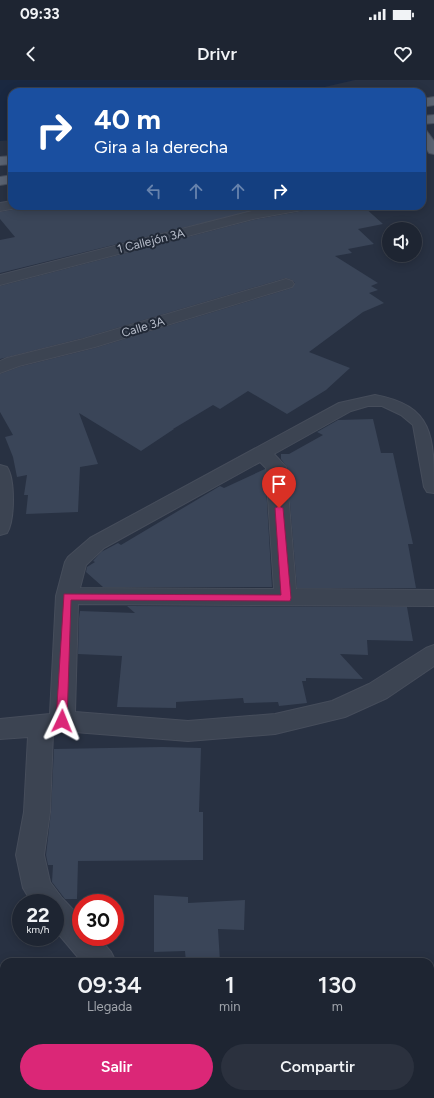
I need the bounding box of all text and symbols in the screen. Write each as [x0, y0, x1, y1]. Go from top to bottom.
text: 09:33 [20, 5, 60, 23]
icon: back [20, 43, 42, 65]
text: Drivr [197, 43, 237, 65]
icon: heart [392, 43, 414, 65]
text: 40 m [94, 102, 161, 136]
icon: right [28, 104, 80, 156]
text: Gira a la derecha [94, 136, 228, 158]
icon: left [143, 180, 165, 202]
icon: ahead [185, 180, 207, 202]
icon: ahead [227, 180, 249, 202]
icon: right [269, 180, 291, 202]
map controls [382, 222, 422, 262]
button: sound [382, 222, 422, 262]
street label: 1 Callejón 3A [116, 226, 186, 256]
street label: Calle 3A [120, 314, 166, 340]
pin [262, 467, 296, 508]
icon: arrive [268, 473, 290, 495]
position arrow [41, 700, 83, 742]
speed limit sign: 30 [72, 894, 124, 946]
text: 22 [26, 903, 50, 927]
text: km/h [27, 923, 49, 936]
text: 09:34 [77, 970, 142, 999]
text: 1 [225, 970, 235, 999]
text: 130 [318, 970, 357, 999]
text: Llegada [87, 999, 132, 1014]
text: min [219, 999, 240, 1014]
text: m [332, 999, 343, 1014]
button: Salir [20, 1044, 213, 1090]
button: Compartir [221, 1044, 414, 1090]

